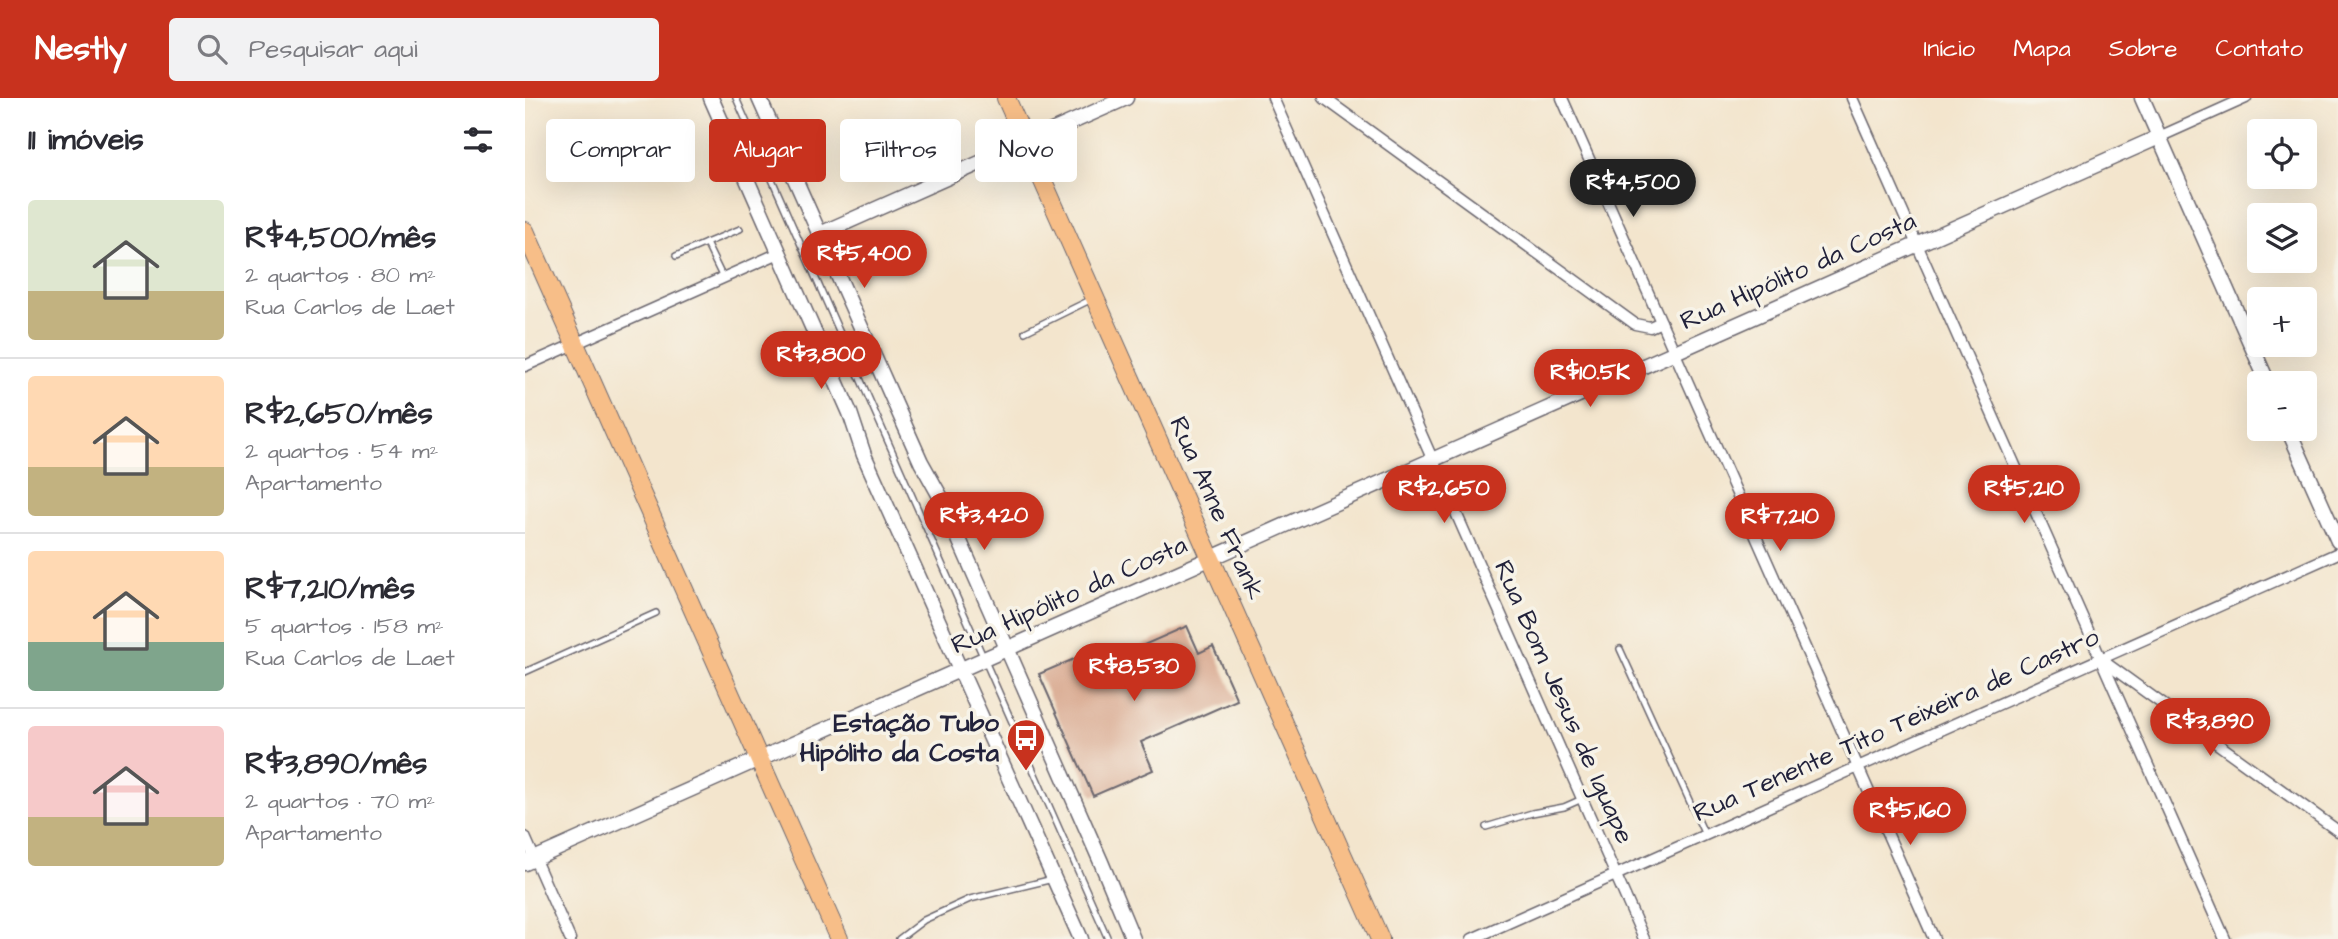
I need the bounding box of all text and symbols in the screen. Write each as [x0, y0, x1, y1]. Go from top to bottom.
search box [169, 18, 659, 81]
text: Nestly [35, 26, 127, 72]
icon: search [193, 30, 231, 68]
text: Pesquisar aqui [249, 31, 418, 67]
text: Início [1924, 32, 1975, 66]
text: Mapa [2013, 32, 2071, 66]
text: Sobre [2109, 32, 2177, 66]
text: Contato [2215, 32, 2303, 66]
text: 11 imóveis [28, 119, 144, 161]
chip: Comprar [546, 119, 695, 182]
chip: Alugar [709, 119, 826, 182]
chip: Filtros [840, 119, 961, 182]
chip: Novo [975, 119, 1077, 182]
map controls [2247, 119, 2317, 441]
button: locate [2247, 119, 2317, 189]
icon: filters [459, 121, 497, 159]
pin: R$4,500 [1568, 159, 1698, 219]
text: R$4,500 [1586, 166, 1680, 198]
street label: Rua Hipólito da Costa [1674, 203, 1922, 339]
button: layers [2247, 203, 2317, 273]
text: R$4,500/mês [245, 217, 436, 259]
icon: home [84, 228, 168, 312]
pin: R$5,400 [799, 230, 929, 290]
text: R$5,400 [817, 237, 911, 269]
text: 2 quartos · 80 m² [245, 259, 436, 291]
button: + [2247, 287, 2317, 357]
text: Rua Carlos de Laet [245, 291, 455, 323]
pin: R$3,800 [756, 331, 886, 391]
text: R$3,800 [777, 338, 865, 370]
pin: R$10.5K [1525, 350, 1655, 409]
text: R$10.5K [1550, 356, 1630, 388]
button: − [2247, 371, 2317, 441]
text: R$2,650/mês [245, 393, 433, 435]
icon: home [84, 404, 168, 488]
street label: Rua Anne Frank [1160, 411, 1274, 605]
text: 2 quartos · 54 m² [245, 435, 438, 467]
pin: R$2,650 [1379, 466, 1509, 525]
pin: R$5,210 [1959, 466, 2089, 525]
text: Apartamento [245, 467, 382, 499]
text: R$2,650 [1398, 472, 1490, 504]
text: R$5,210 [1984, 472, 2064, 504]
pin: R$3,420 [919, 492, 1049, 552]
pin: R$7,210 [1715, 494, 1845, 553]
text: R$3,420 [940, 499, 1028, 531]
text: R$7,210 [1741, 500, 1819, 532]
street label: Rua Hipólito da Costa [945, 527, 1193, 663]
street label: Rua Bom Jesus de Iguape [1483, 555, 1643, 850]
text: R$7,210/mês [245, 568, 415, 610]
icon: home [84, 579, 168, 663]
text: 5 quartos · 158 m² [245, 610, 444, 642]
street label: Rua Tenente Tito Teixeira de Castro [1687, 619, 2105, 831]
text: Rua Carlos de Laet [245, 642, 455, 674]
pin: R$8,530 [1069, 644, 1199, 703]
text: R$8,530 [1089, 650, 1179, 682]
pin: R$3,890 [2145, 698, 2275, 758]
place label: Estação Tubo Hipólito da Costa [800, 705, 1000, 771]
text: R$3,890 [2166, 705, 2254, 737]
bus stop icon: Estação Tubo Hipólito da Costa [1005, 717, 1047, 772]
text: R$3,890/mês [245, 743, 427, 785]
icon: home [84, 754, 168, 838]
text: 2 quartos · 70 m² [245, 785, 435, 817]
pin: R$5,160 [1845, 788, 1975, 847]
text: R$5,160 [1869, 794, 1951, 826]
text: Apartamento [245, 817, 382, 849]

